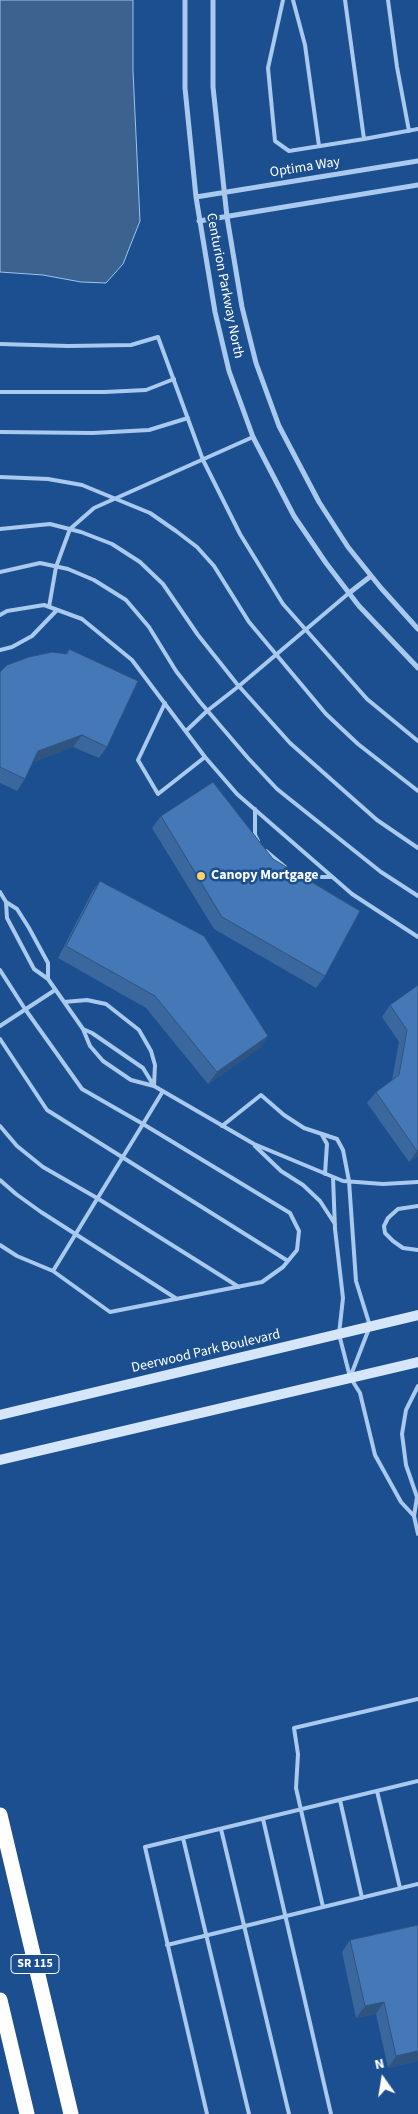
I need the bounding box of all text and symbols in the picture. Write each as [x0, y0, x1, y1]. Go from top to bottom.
street label: Optima Way [269, 154, 341, 182]
street label: Centurion Parkway North [202, 212, 246, 360]
place label: Canopy Mortgage [211, 868, 319, 884]
marker: Canopy Mortgage [195, 870, 207, 882]
street label: Deerwood Park Boulevard [130, 1327, 282, 1377]
road number: SR 115 [11, 1955, 59, 1974]
north arrow [358, 2054, 408, 2104]
text: N [373, 2054, 386, 2075]

